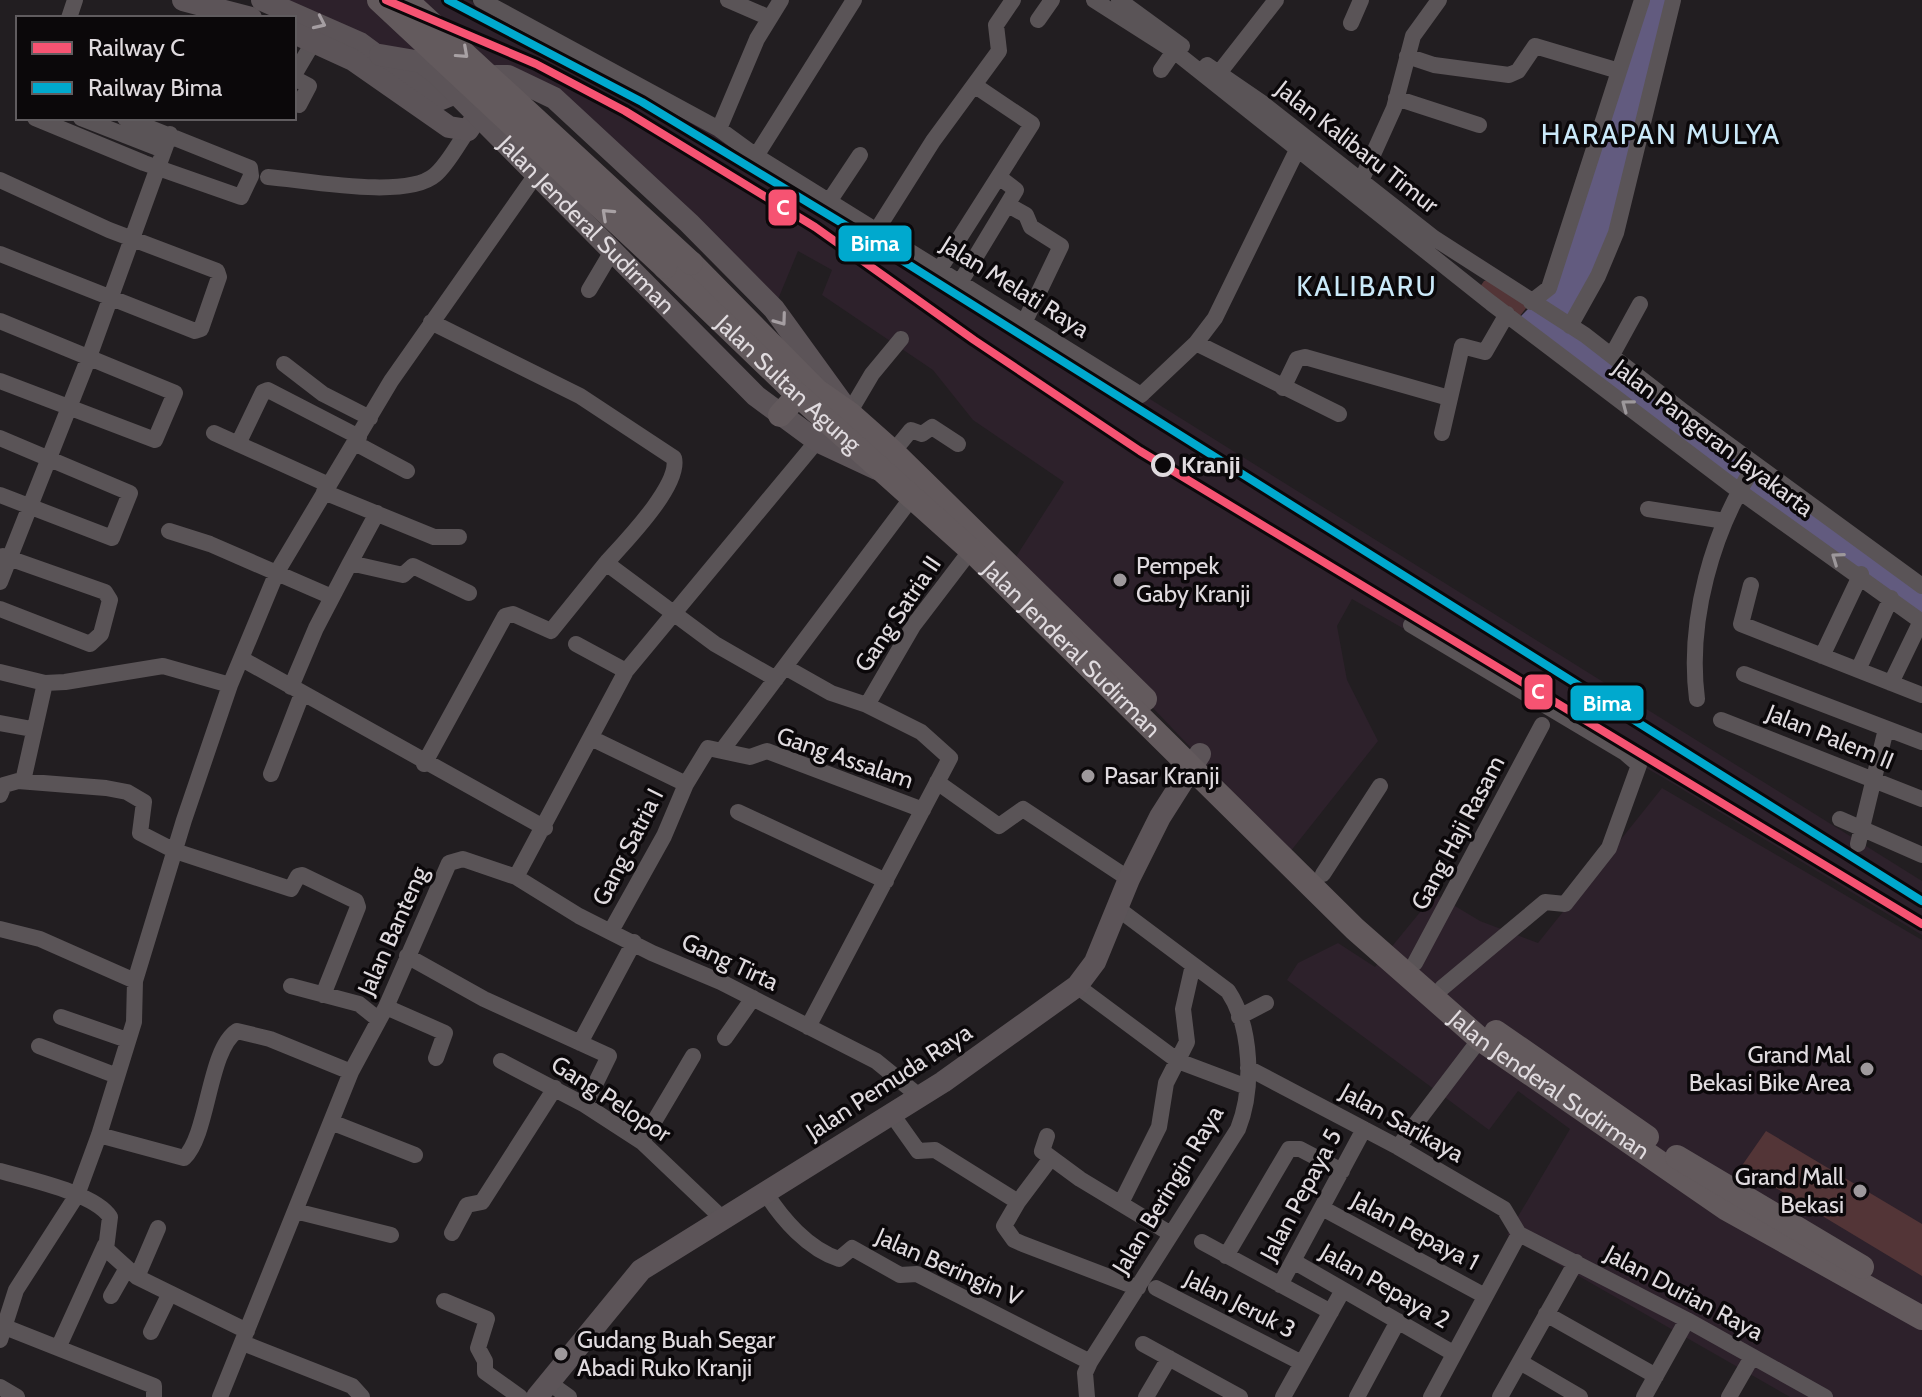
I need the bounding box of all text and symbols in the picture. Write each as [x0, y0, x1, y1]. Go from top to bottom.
one-way arrow [312, 13, 327, 29]
legend [16, 16, 296, 120]
text: Railway C [88, 33, 185, 62]
one-way arrow [454, 44, 469, 58]
text: Railway Bima [88, 73, 223, 102]
street label: Jalan Kalibaru Timur [1269, 73, 1445, 219]
district label: HARAPAN MULYA [1541, 117, 1781, 151]
street label: Jalan Jenderal Sudirman [492, 129, 681, 320]
line badge: C [767, 188, 798, 227]
text: C [776, 194, 790, 221]
one-way arrow [602, 209, 617, 223]
line badge: Bima [837, 224, 913, 263]
street label: Jalan Melati Raya [935, 229, 1095, 344]
text: Bima [851, 230, 900, 257]
district label: KALIBARU [1296, 269, 1438, 303]
street label: Jalan Sultan Agung [709, 308, 868, 459]
one-way arrow [772, 311, 786, 325]
street label: Jalan Pangeran Jayakarta [1607, 352, 1820, 523]
one-way arrow [1621, 401, 1636, 415]
place label: Kranji [1181, 450, 1241, 479]
marker: Kranji [1152, 454, 1174, 476]
street label: Gang Satria II [848, 550, 947, 677]
place label: Pempek Gaby Kranji [1136, 551, 1250, 608]
one-way arrow [1832, 553, 1846, 568]
street label: Jalan Jenderal Sudirman [976, 554, 1167, 743]
marker: Pempek Gaby Kranji [1111, 571, 1129, 589]
line badge: C [1523, 673, 1554, 711]
text: C [1531, 678, 1545, 705]
line badge: Bima [1569, 684, 1645, 722]
text: Bima [1583, 690, 1632, 717]
street label: Jalan Palem II [1761, 697, 1898, 775]
street label: Gang Assalam [773, 721, 917, 794]
street label: Gang Haji Rasam [1405, 751, 1510, 915]
place label: Pasar Kranji [1104, 761, 1219, 790]
marker: Pasar Kranji [1079, 767, 1097, 785]
street label: Gang Satria I [586, 783, 669, 910]
street label: Jalan Banteng [351, 861, 434, 1001]
street label: Gang Tirta [677, 927, 784, 997]
street label: Jalan Jenderal Sudirman [1443, 1003, 1655, 1165]
street label: Jalan Pemuda Raya [800, 1017, 977, 1147]
place label: Grand Mal Bekasi Bike Area [1689, 1040, 1851, 1097]
street label: Gang Pelopor [546, 1049, 677, 1148]
marker: Grand Mal Bekasi Bike Area [1858, 1060, 1876, 1078]
street label: Jalan Sarikaya [1335, 1076, 1470, 1169]
street label: Jalan Beringin Raya [1105, 1100, 1230, 1280]
street label: Jalan Pepaya 5 [1253, 1124, 1347, 1267]
place label: Grand Mall Bekasi [1735, 1162, 1844, 1219]
marker: Grand Mall Bekasi [1851, 1182, 1869, 1200]
street label: Jalan Pepaya 1 [1346, 1184, 1484, 1276]
street label: Jalan Beringin V [871, 1221, 1027, 1312]
street label: Jalan Pepaya 2 [1314, 1236, 1455, 1334]
street label: Jalan Durian Raya [1599, 1238, 1769, 1347]
street label: Jalan Jeruk 3 [1179, 1263, 1301, 1344]
place label: Gudang Buah Segar Abadi Ruko Kranji [577, 1325, 776, 1382]
marker: Gudang Buah Segar Abadi Ruko Kranji [552, 1345, 570, 1363]

